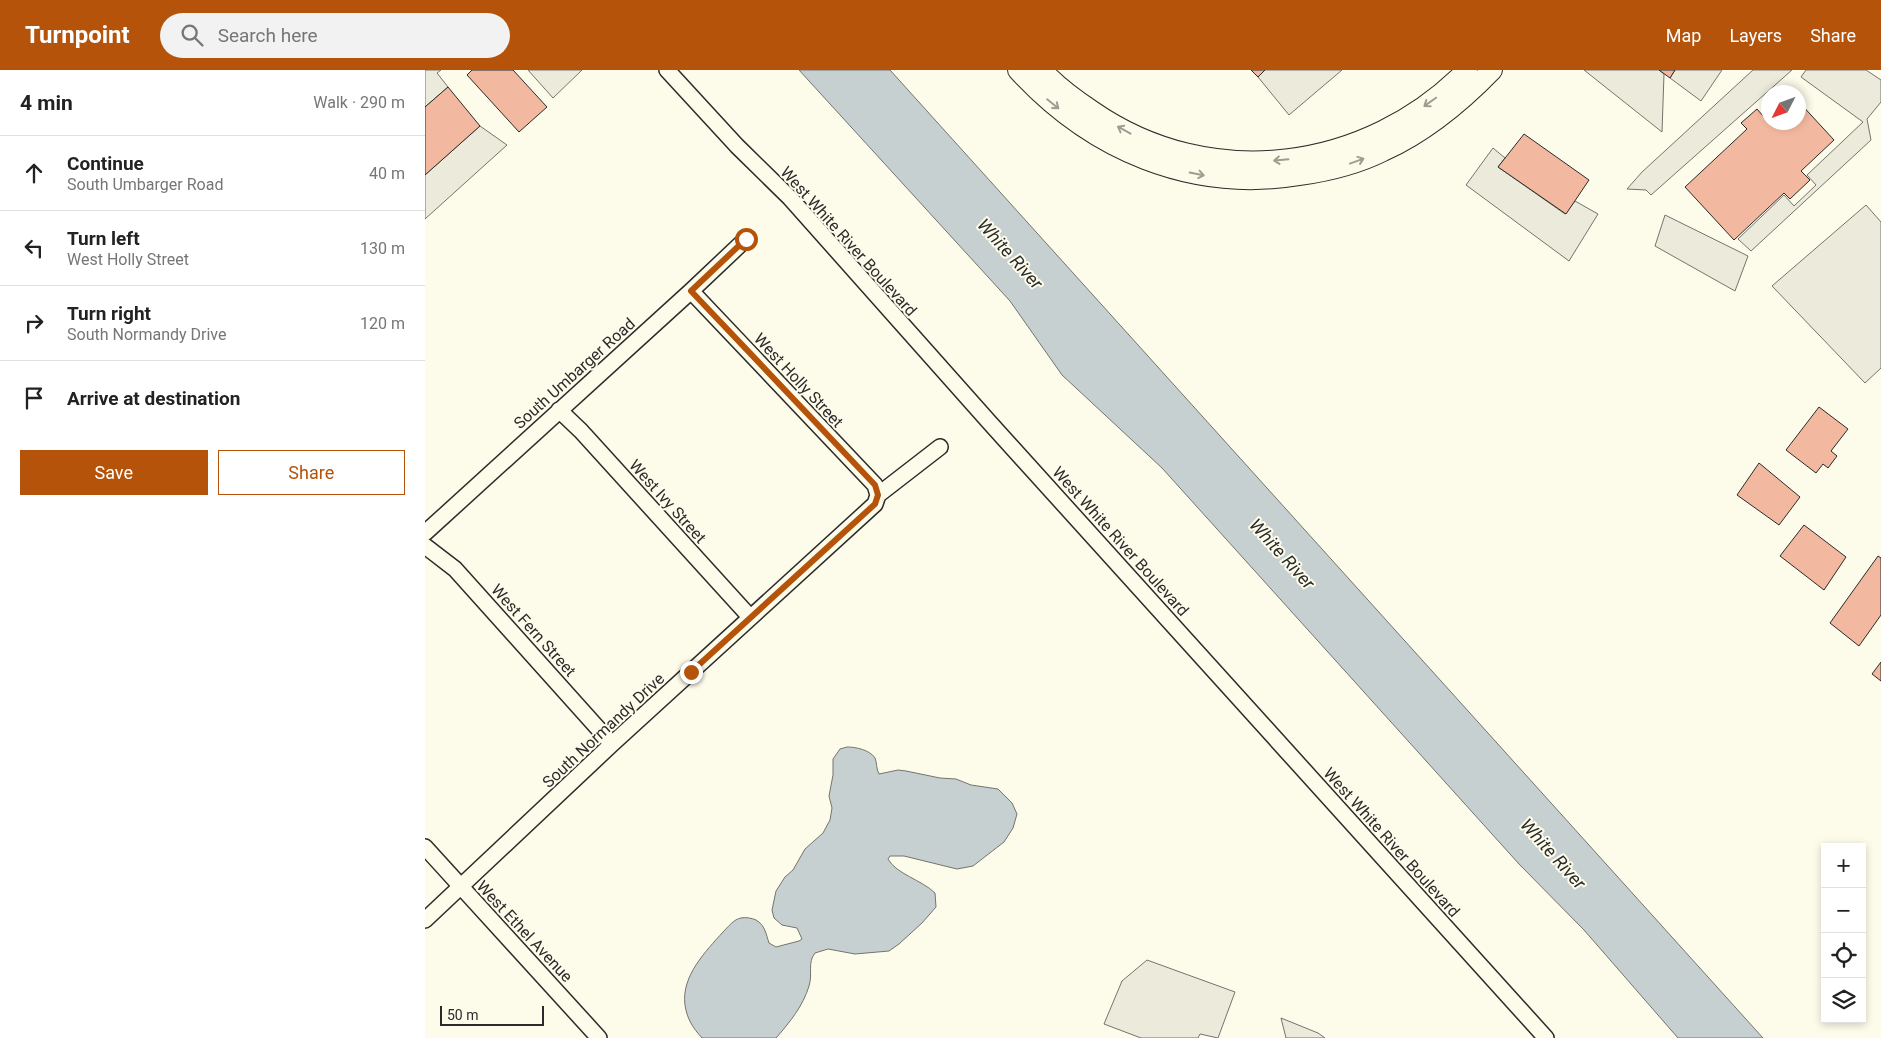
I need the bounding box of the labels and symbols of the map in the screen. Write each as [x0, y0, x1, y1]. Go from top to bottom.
north arrow [1761, 85, 1806, 130]
one-way arrow [1423, 97, 1437, 107]
one-way arrow [1046, 98, 1059, 109]
one-way arrow [1117, 125, 1131, 135]
one-way arrow [1273, 155, 1289, 165]
one-way arrow [1349, 156, 1364, 165]
street label: West White River Boulevard [776, 163, 921, 320]
one-way arrow [1189, 170, 1205, 180]
water label: White River [973, 214, 1048, 294]
route start [735, 228, 758, 251]
street label: South Umbarger Road [510, 314, 639, 433]
street label: West Holly Street [750, 329, 847, 431]
street label: West Ivy Street [625, 456, 710, 547]
street label: West White River Boulevard [1048, 463, 1193, 620]
water label: White River [1245, 514, 1320, 594]
street label: West Fern Street [487, 580, 580, 680]
route end [680, 661, 703, 684]
street label: South Normandy Drive [539, 669, 668, 792]
street label: West White River Boulevard [1319, 764, 1464, 921]
water label: White River [1516, 814, 1591, 894]
street label: West Ethel Avenue [473, 877, 576, 986]
scale bar [440, 1003, 544, 1026]

